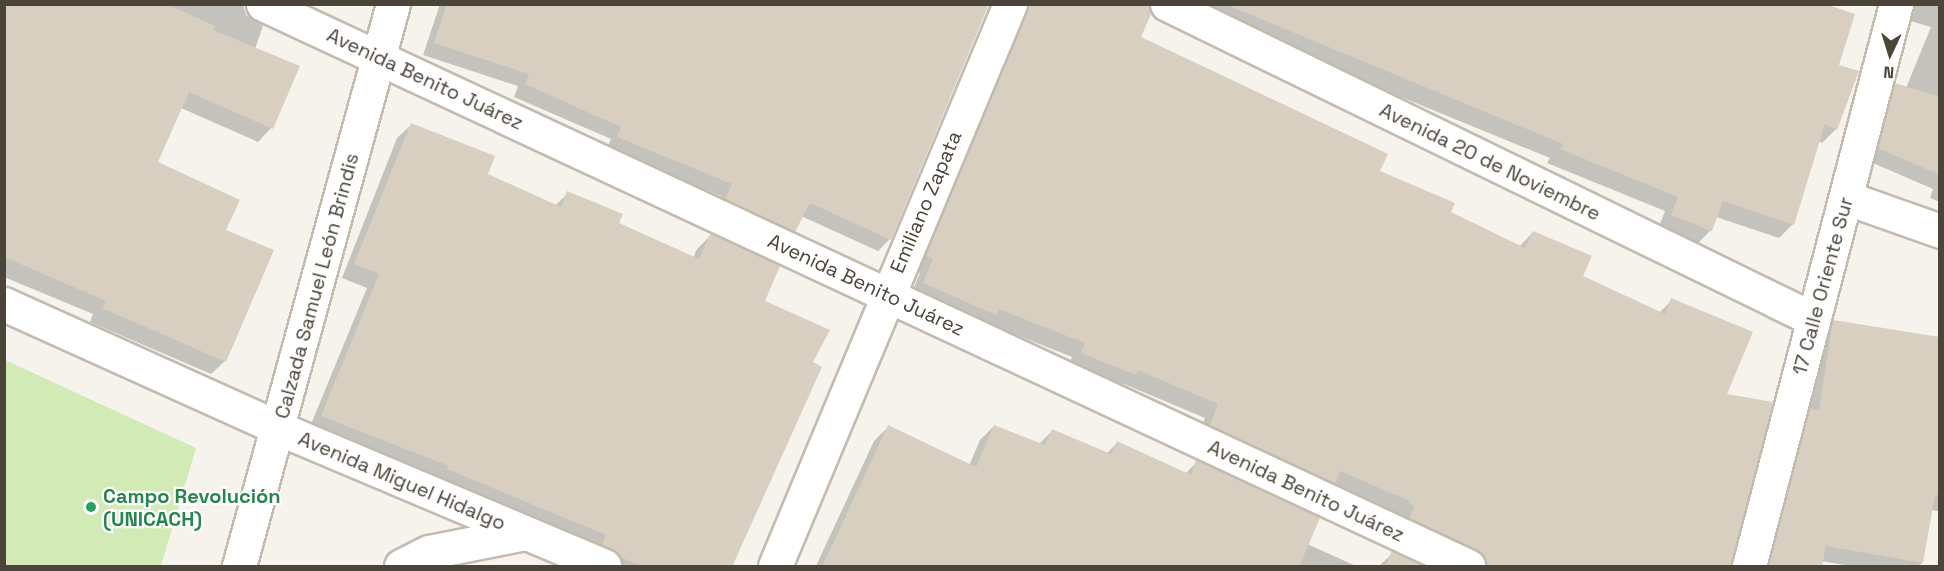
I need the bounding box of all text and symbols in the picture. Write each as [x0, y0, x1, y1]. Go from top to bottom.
street label: Avenida Benito Juárez [323, 23, 527, 135]
north arrow [1860, 24, 1920, 84]
text: N [1883, 62, 1895, 83]
street label: Avenida 20 de Noviembre [1376, 98, 1604, 226]
street label: Emiliano Zapata [885, 127, 967, 277]
street label: Calzada Samuel León Brindis [270, 151, 364, 421]
street label: 17 Calle Oriente Sur [1788, 194, 1858, 378]
street label: Avenida Benito Juárez [764, 229, 968, 341]
street label: Avenida Miguel Hidalgo [295, 426, 509, 536]
street label: Avenida Benito Juárez [1204, 435, 1408, 547]
place label: Campo Revolución (UNICACH) [103, 484, 281, 531]
marker: Campo Revolución (UNICACH) [84, 500, 98, 514]

